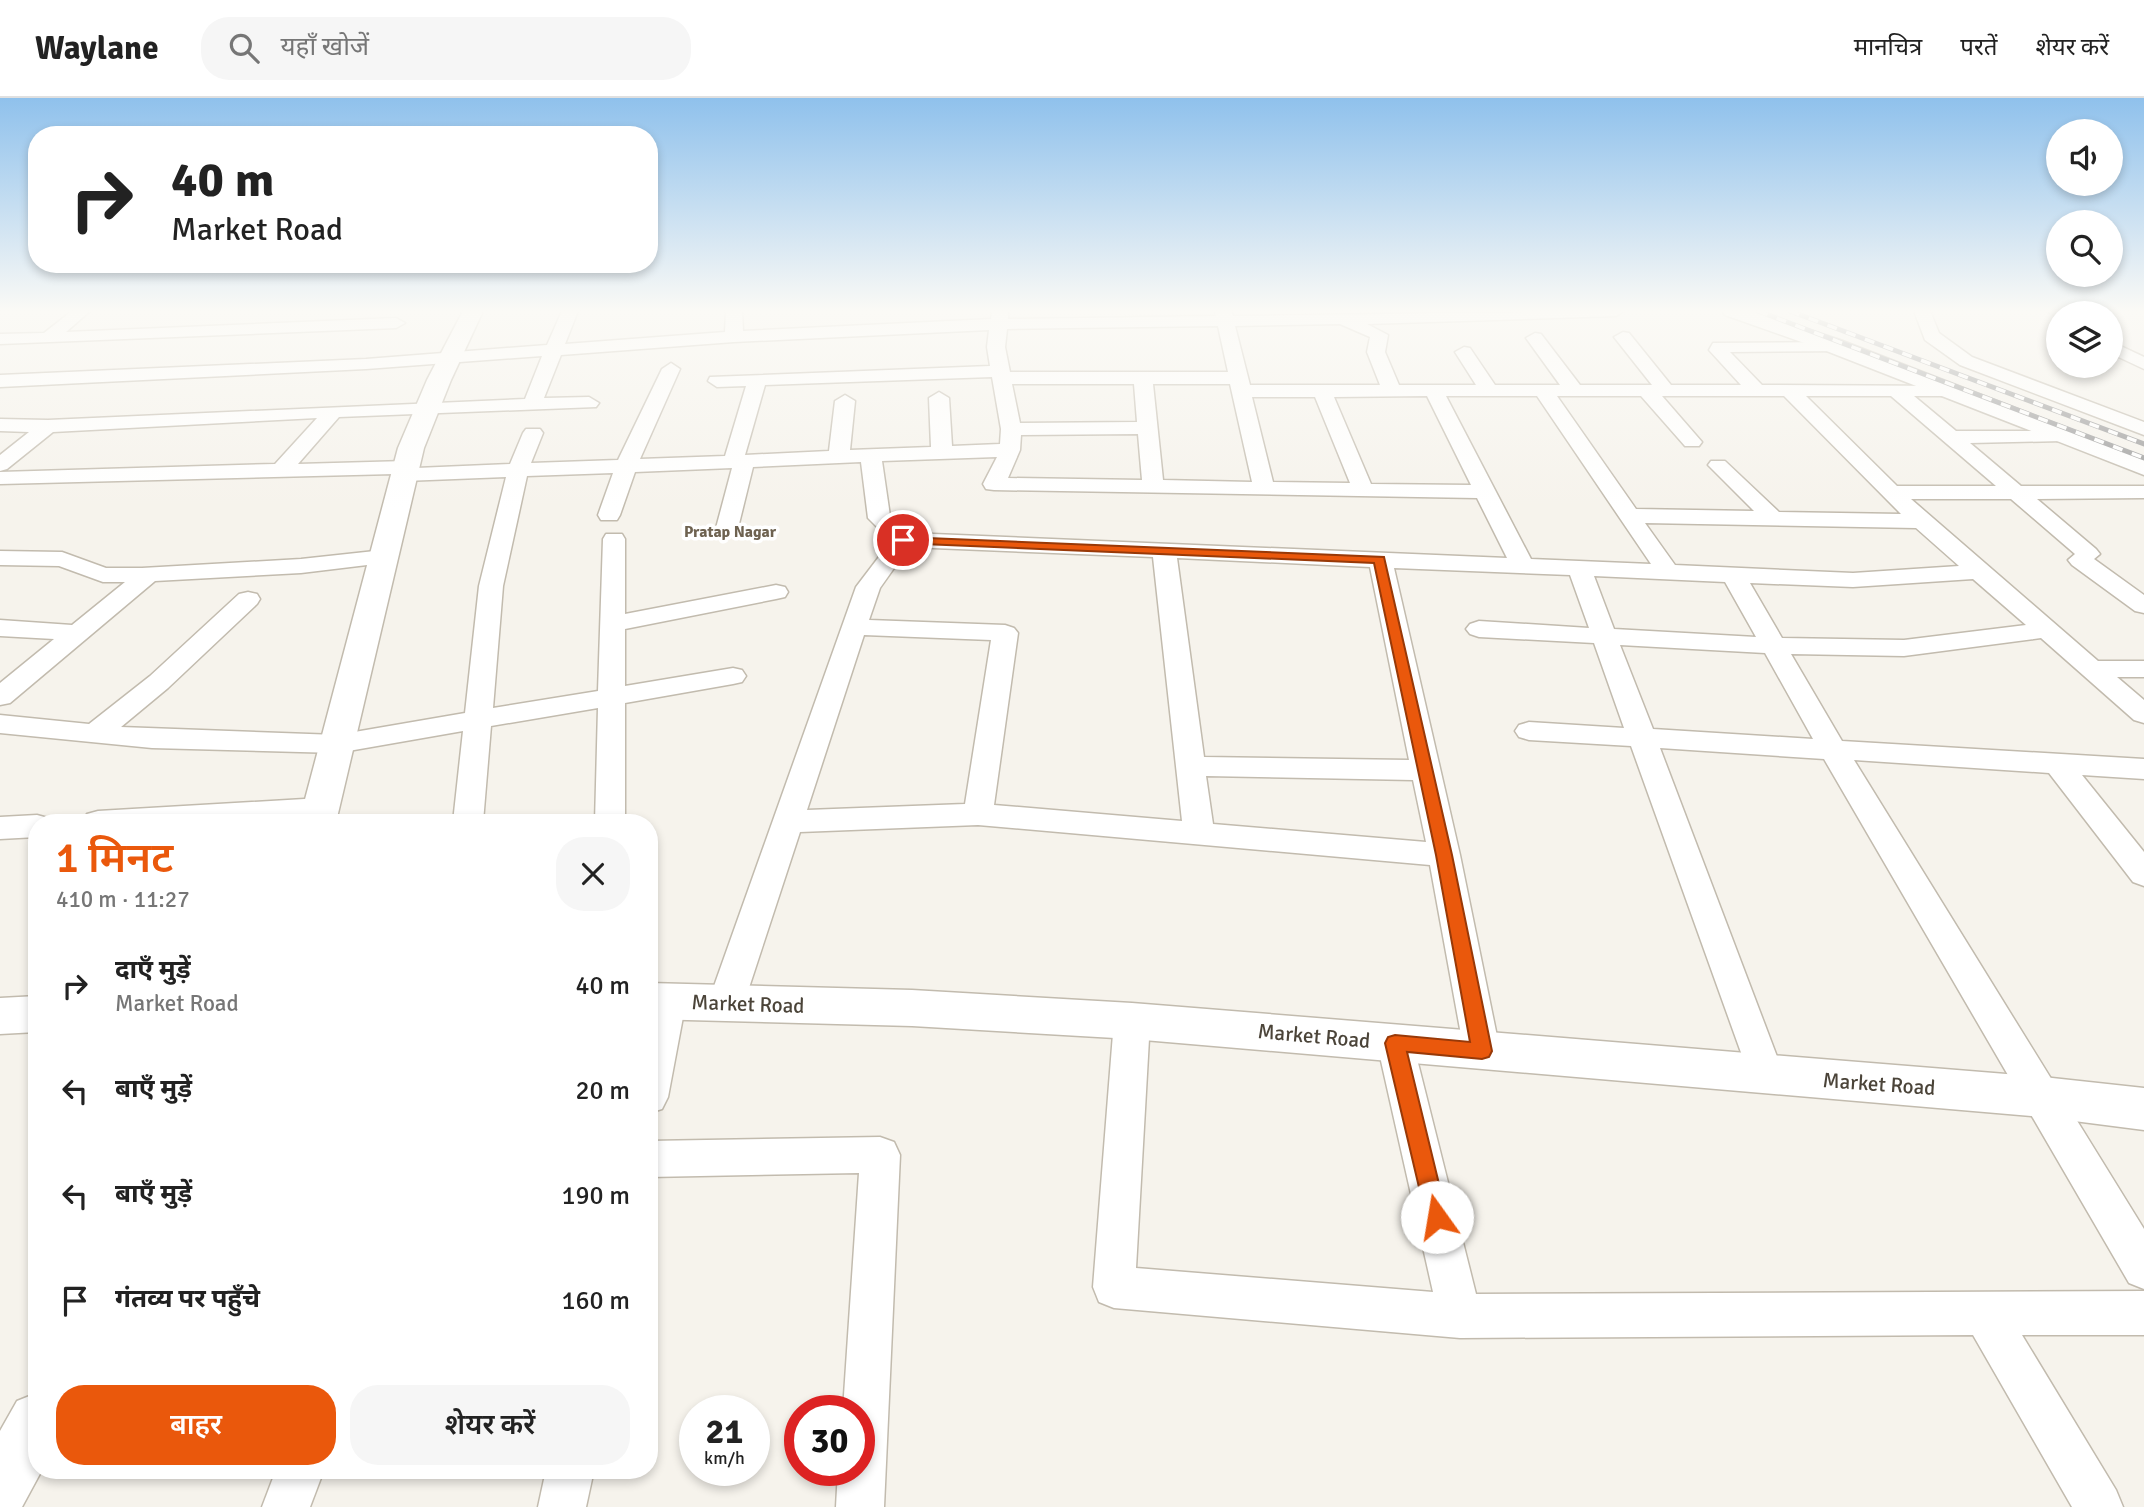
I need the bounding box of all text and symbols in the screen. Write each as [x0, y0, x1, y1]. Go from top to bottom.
search box [201, 17, 691, 80]
text: Waylane [35, 28, 159, 69]
icon: search [225, 29, 263, 67]
text: यहाँ खोजें [281, 31, 369, 63]
text: मानचित्र [1854, 32, 1922, 62]
text: परतें [1960, 32, 1997, 62]
text: शेयर करें [2035, 32, 2109, 62]
map controls [2046, 119, 2123, 378]
button: sound [2046, 119, 2123, 196]
text: 40 m [171, 150, 274, 210]
icon: right [56, 154, 147, 245]
text: Market Road [171, 210, 343, 249]
button: search [2046, 210, 2123, 287]
button: layers [2046, 301, 2123, 378]
pin [873, 510, 933, 570]
icon: arrive [884, 521, 922, 559]
district label: Pratap Nagar [684, 522, 777, 542]
text: 1 मिनट [56, 833, 173, 884]
button: close [556, 837, 630, 911]
text: 410 m · 11:27 [56, 885, 190, 914]
text: दाएँ मुड़ें [115, 954, 191, 986]
icon: right [56, 967, 94, 1005]
text: 40 m [575, 970, 630, 1002]
text: Market Road [115, 989, 239, 1018]
street label: Market Road [691, 989, 805, 1019]
street label: Market Road [1257, 1018, 1371, 1054]
street label: Market Road [1822, 1067, 1936, 1101]
icon: left [56, 1072, 94, 1110]
text: बाएँ मुड़ें [115, 1073, 192, 1105]
text: 20 m [575, 1075, 630, 1107]
icon: left [56, 1177, 94, 1215]
text: बाएँ मुड़ें [115, 1178, 192, 1210]
text: 190 m [561, 1180, 630, 1212]
position arrow [1400, 1180, 1474, 1254]
icon: arrive [56, 1282, 94, 1320]
text: गंतव्य पर पहुँचे [115, 1283, 260, 1315]
text: 160 m [561, 1285, 630, 1317]
button: बाहर [56, 1385, 336, 1465]
button: शेयर करें [350, 1385, 630, 1465]
speed limit sign: 30 [784, 1395, 875, 1486]
text: 21 [706, 1410, 743, 1453]
text: km/h [704, 1447, 745, 1469]

